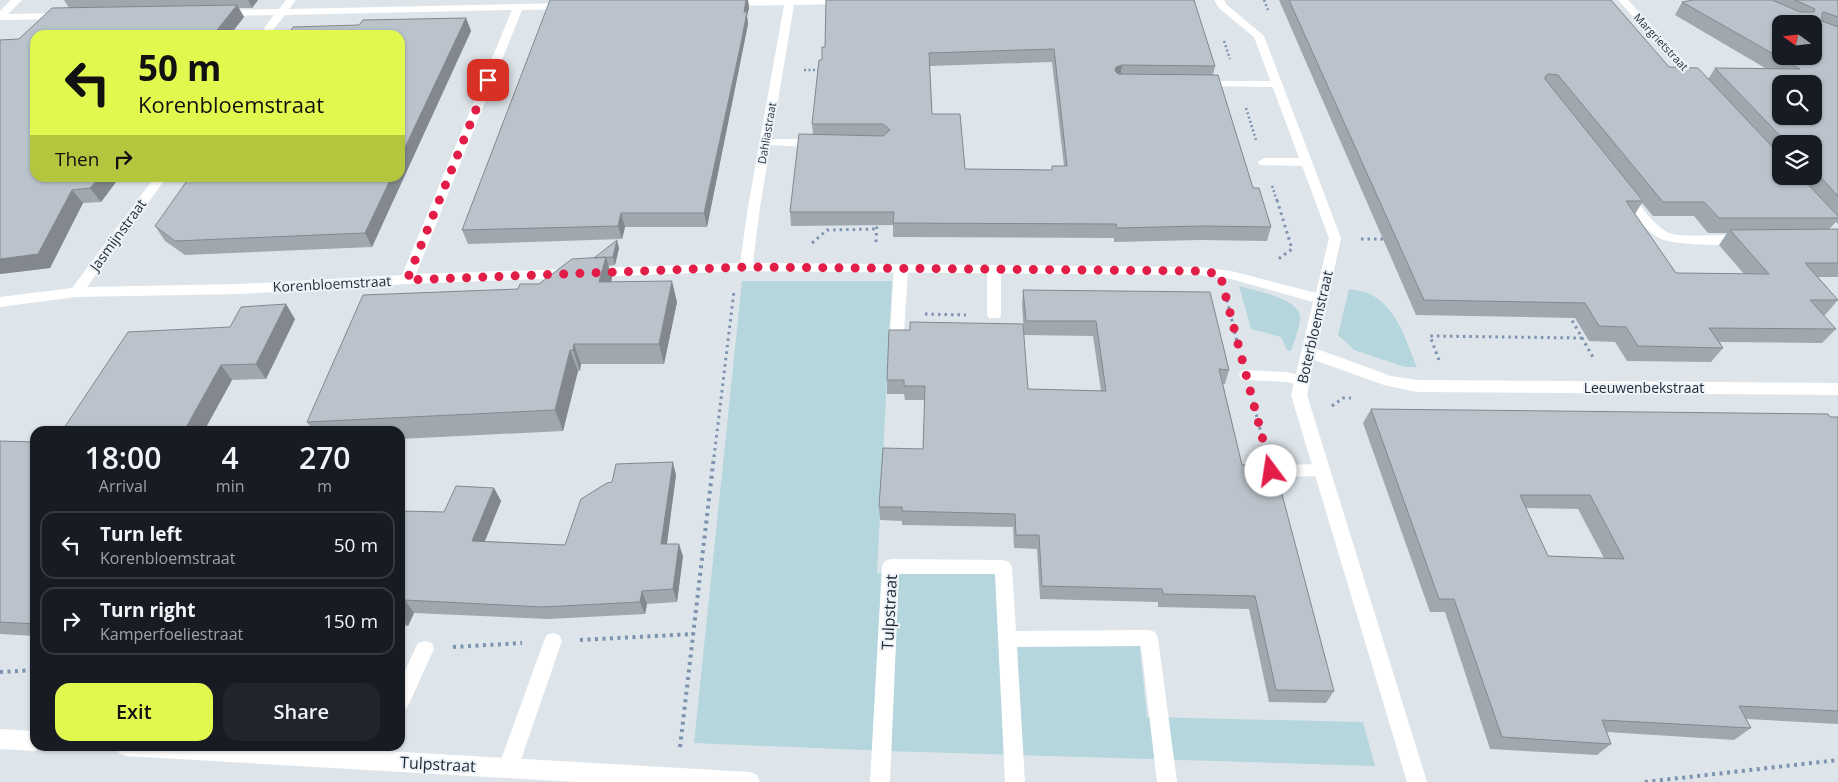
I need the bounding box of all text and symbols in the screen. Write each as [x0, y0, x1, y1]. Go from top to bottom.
street label: Margrietstraat [1631, 10, 1692, 74]
north arrow [1772, 15, 1822, 65]
map controls [1772, 15, 1822, 185]
text: 50 m [138, 44, 221, 91]
icon: left [55, 50, 120, 115]
pin [467, 59, 509, 101]
icon: arrive [474, 66, 502, 94]
button: search [1772, 75, 1822, 125]
text: Korenbloemstraat [138, 89, 324, 119]
street label: Dahliastraat [754, 101, 779, 165]
button: layers [1772, 135, 1822, 185]
icon: right [109, 145, 137, 173]
text: Then [55, 146, 99, 172]
street label: Jasmijnstraat [84, 195, 150, 276]
street label: Boterbloemstraat [1292, 269, 1337, 385]
street label: Korenbloemstraat [272, 271, 392, 296]
street label: Leeuwenbekstraat [1584, 378, 1704, 397]
text: 18:00 [85, 437, 161, 478]
text: 4 [222, 437, 239, 478]
text: 270 [299, 437, 350, 478]
position arrow [1244, 444, 1296, 496]
text: Arrival [99, 475, 147, 497]
text: min [216, 475, 245, 497]
text: m [317, 475, 332, 497]
text: Turn left [100, 521, 182, 547]
icon: left [57, 531, 85, 559]
text: 50 m [334, 532, 378, 558]
text: Korenbloemstraat [100, 547, 235, 569]
street label: Tulpstraat [876, 573, 902, 650]
text: Turn right [100, 597, 195, 623]
icon: right [57, 607, 85, 635]
text: 150 m [323, 608, 378, 634]
text: Kamperfoeliestraat [100, 623, 243, 645]
button: Exit [55, 683, 213, 741]
button: Share [223, 683, 380, 741]
street label: Tulpstraat [400, 751, 477, 777]

